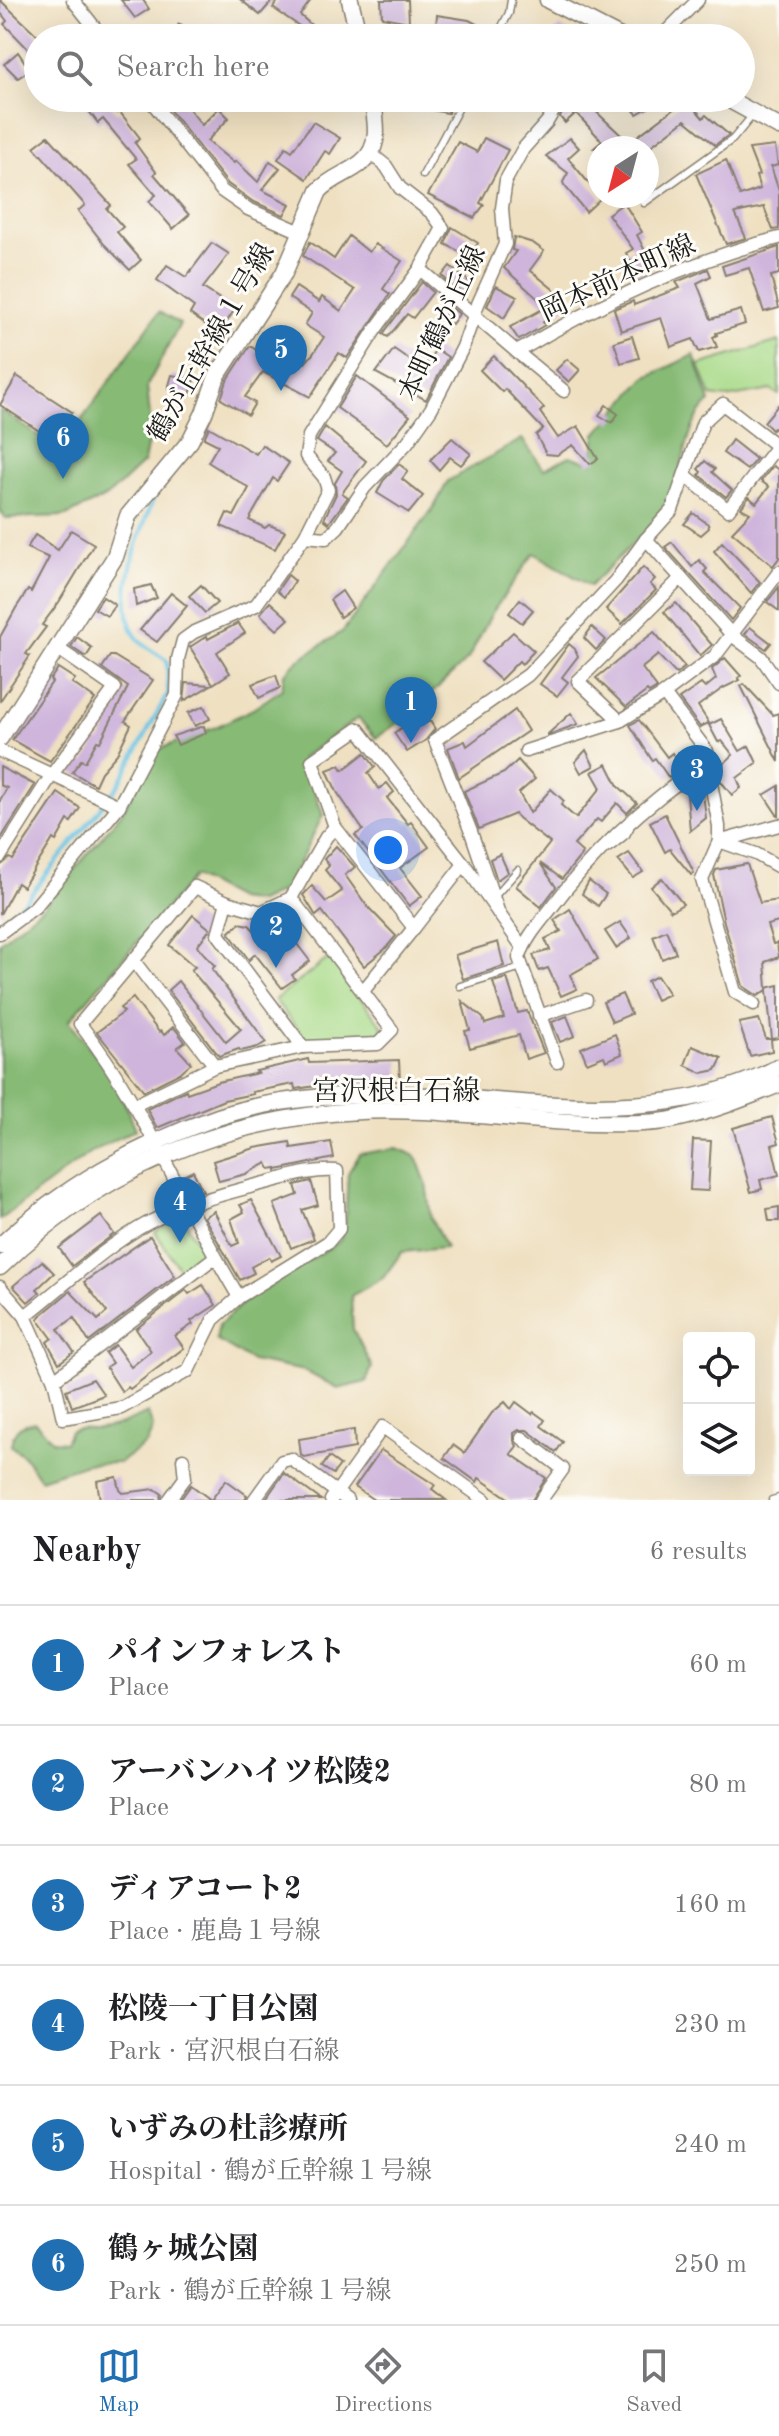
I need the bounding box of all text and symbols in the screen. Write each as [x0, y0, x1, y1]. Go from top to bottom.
search box [24, 24, 755, 112]
icon: search [52, 46, 96, 90]
text: Search here [116, 53, 270, 83]
north arrow [587, 136, 659, 208]
street label: 岡本前本町線 [535, 229, 700, 328]
street label: 鶴が丘幹線１号線 [142, 238, 281, 448]
street label: 本町鶴が丘線 [393, 241, 492, 406]
pin: 5 [255, 325, 307, 391]
pin: 6 [37, 413, 89, 479]
pin: 1 [385, 677, 437, 743]
pin: 3 [671, 745, 723, 811]
your location [368, 830, 408, 870]
pin: 2 [250, 902, 302, 968]
street label: 宮沢根白石線 [312, 1076, 480, 1107]
pin: 4 [154, 1177, 206, 1243]
map controls [683, 1332, 755, 1476]
button: locate [683, 1332, 755, 1404]
button: layers [683, 1404, 755, 1476]
text: Nearby [32, 1535, 142, 1569]
text: 6 results [649, 1539, 747, 1565]
text: パインフォレスト [108, 1638, 346, 1668]
text: 1 [50, 1652, 66, 1678]
text: 60 m [689, 1652, 747, 1678]
text: Place [108, 1675, 169, 1701]
text: アーバンハイツ松陵2 [108, 1758, 391, 1788]
text: 2 [50, 1772, 66, 1798]
text: 80 m [689, 1772, 747, 1798]
text: Place [108, 1795, 169, 1821]
text: ディアコート2 [108, 1875, 302, 1905]
text: 3 [50, 1892, 66, 1918]
text: 160 m [674, 1892, 747, 1918]
text: Place · 鹿島１号線 [108, 1919, 321, 1945]
text: 松陵一丁目公園 [108, 1995, 318, 2025]
text: 4 [50, 2012, 66, 2038]
text: 230 m [674, 2012, 747, 2038]
text: Park · 宮沢根白石線 [108, 2039, 339, 2065]
text: いずみの杜診療所 [108, 2115, 348, 2145]
text: 5 [50, 2132, 66, 2158]
text: 240 m [674, 2132, 747, 2158]
text: Hospital · 鶴が丘幹線１号線 [108, 2159, 432, 2185]
text: 鶴ヶ城公園 [108, 2235, 258, 2265]
text: 6 [50, 2252, 66, 2278]
text: 250 m [674, 2252, 747, 2278]
text: Park · 鶴が丘幹線１号線 [108, 2279, 391, 2305]
tab: Map [97, 2344, 141, 2419]
tab: Directions [335, 2344, 432, 2419]
tab: Saved [626, 2344, 682, 2419]

